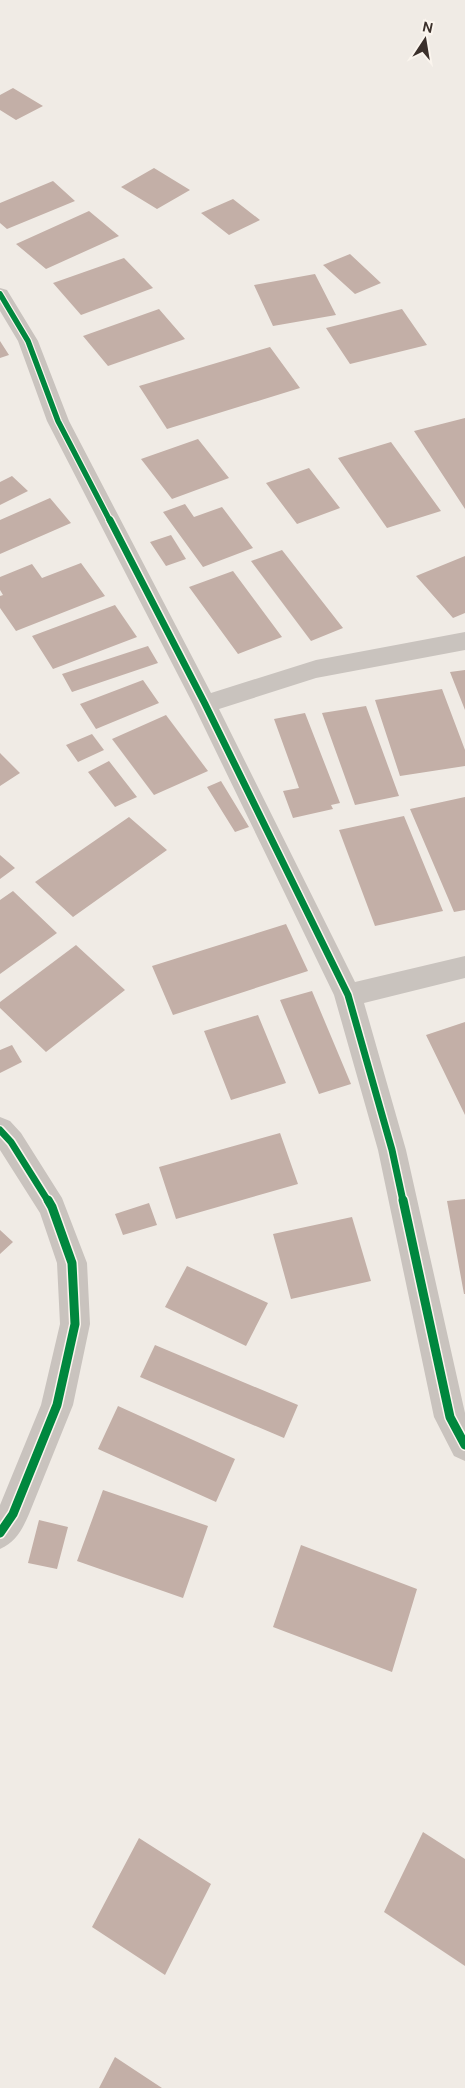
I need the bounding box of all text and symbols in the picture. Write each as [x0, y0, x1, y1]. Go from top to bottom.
north arrow [400, 15, 450, 65]
text: N [421, 17, 435, 37]

